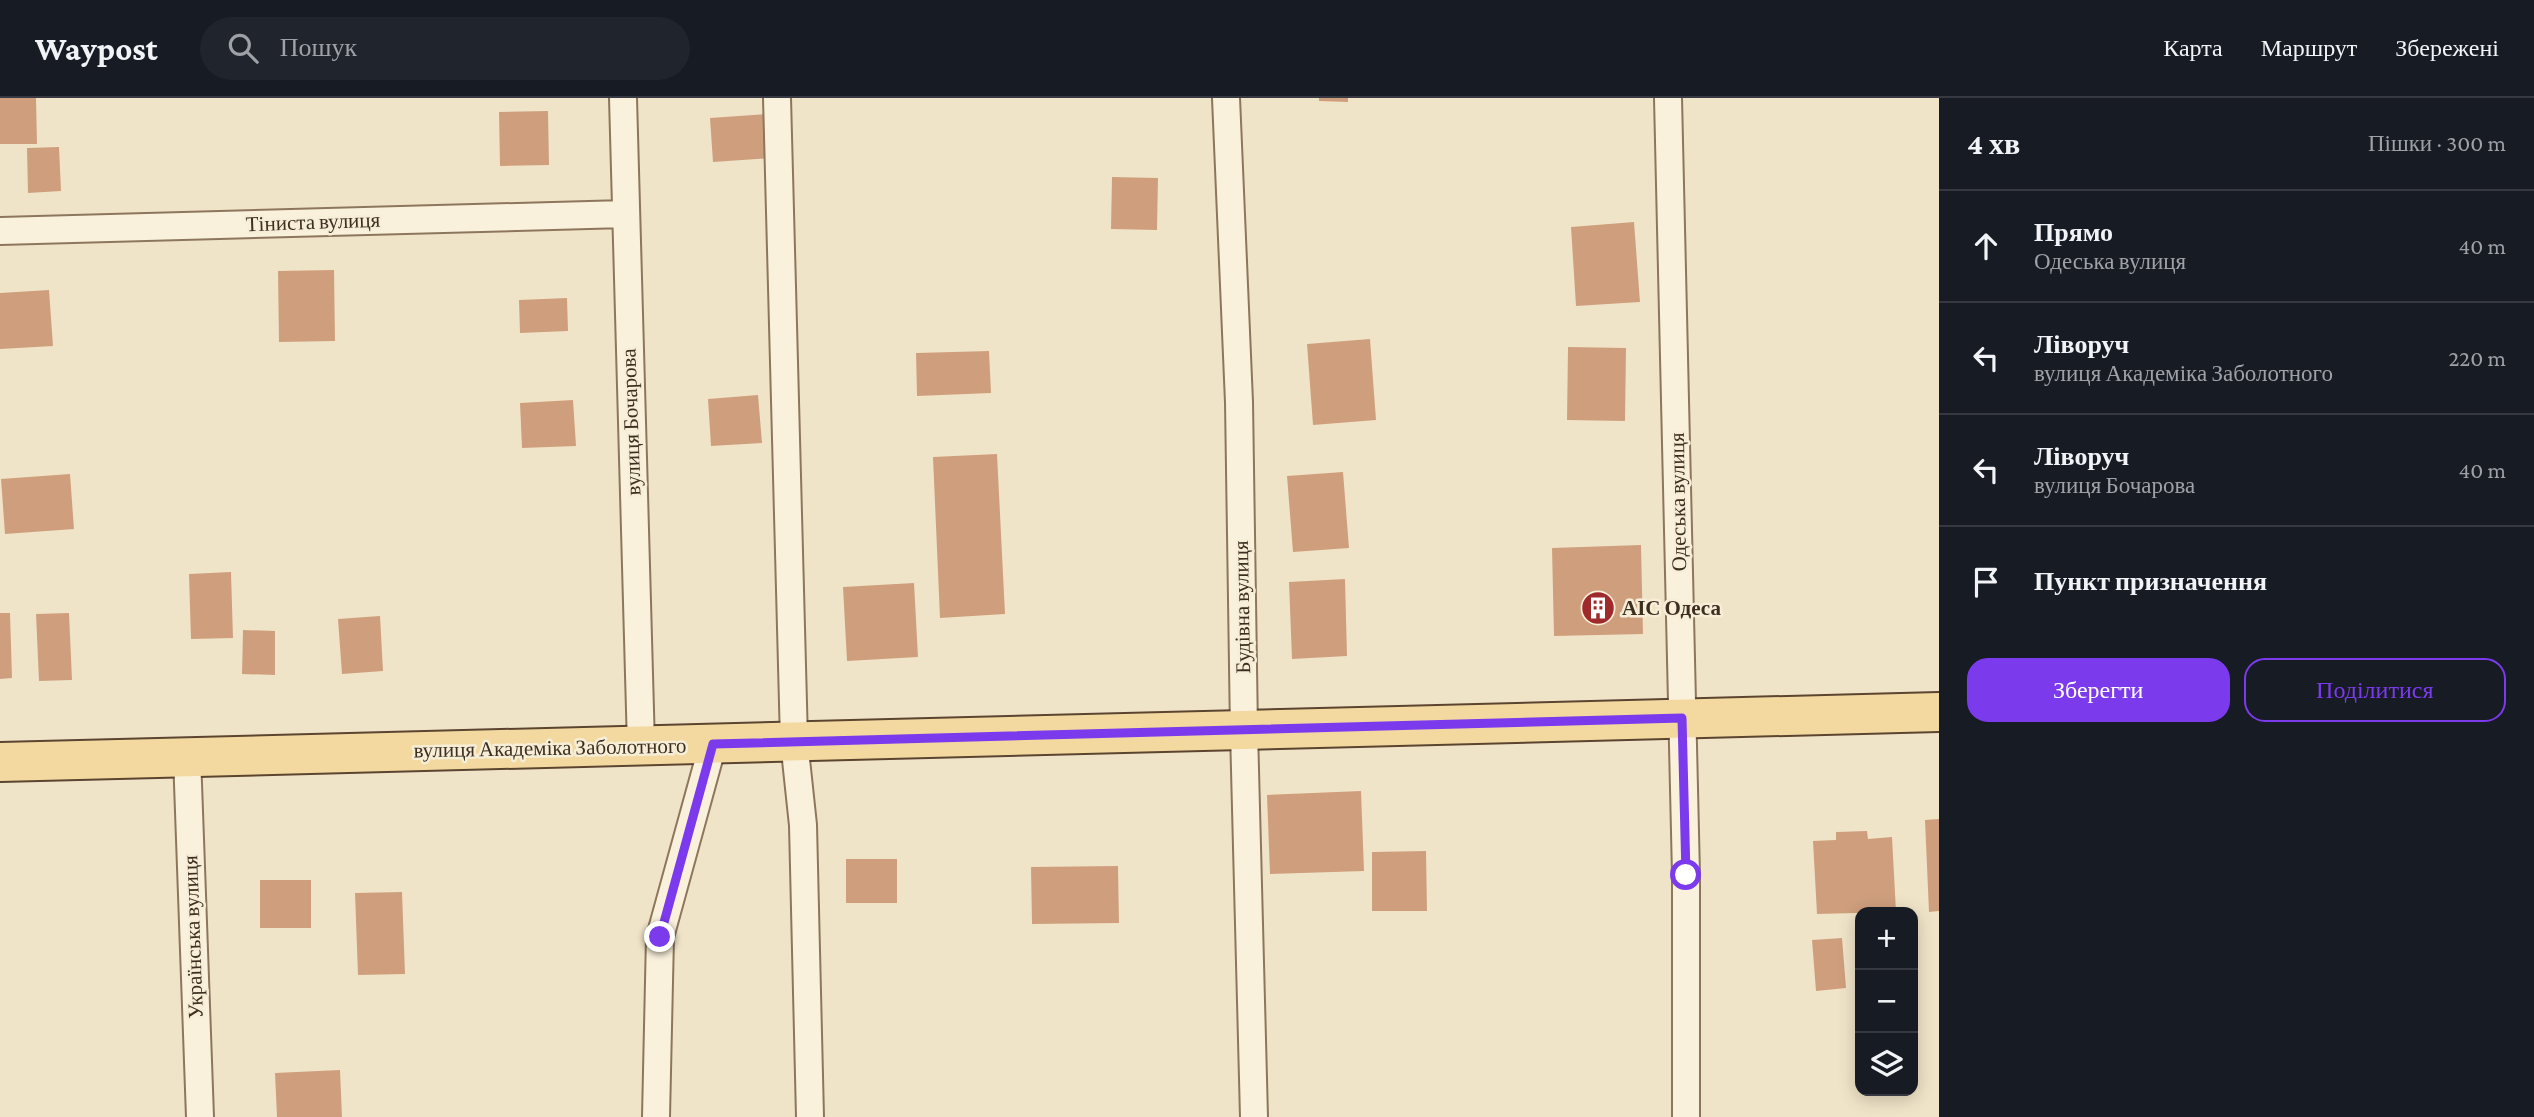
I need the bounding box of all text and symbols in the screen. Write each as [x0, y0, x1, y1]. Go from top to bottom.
search box [200, 17, 690, 80]
icon: search [224, 29, 262, 67]
text: Waypost [35, 30, 158, 67]
text: Пошук [280, 33, 357, 62]
text: Карта [2163, 34, 2223, 61]
text: Маршрут [2261, 34, 2357, 61]
text: Збережені [2395, 34, 2499, 61]
text: 4 хв [1967, 127, 2020, 160]
text: Пішки · 300 m [2368, 130, 2506, 156]
street label: Тіниста вулиця [245, 208, 381, 236]
text: Прямо [2034, 218, 2113, 247]
icon: ahead [1967, 227, 2005, 265]
text: 40 m [2458, 233, 2506, 259]
text: Одеська вулиця [2034, 248, 2186, 274]
text: Ліворуч [2034, 330, 2129, 359]
icon: left [1967, 339, 2005, 377]
text: 220 m [2448, 345, 2506, 371]
street label: вулиця Бочарова [616, 347, 646, 496]
text: вулиця Академіка Заболотного [2034, 360, 2333, 386]
street label: Одеська вулиця [1665, 432, 1691, 572]
text: Ліворуч [2034, 442, 2129, 471]
icon: left [1967, 451, 2005, 489]
text: 40 m [2458, 457, 2506, 483]
text: вулиця Бочарова [2034, 472, 2195, 498]
street label: Будівна вулиця [1229, 540, 1255, 674]
icon: arrive [1967, 563, 2005, 601]
text: Пункт призначення [2034, 567, 2267, 596]
building icon: АІС Одеса [1579, 589, 1617, 627]
place label: АІС Одеса [1622, 596, 1721, 620]
button: Зберегти [1967, 658, 2230, 722]
button: Поділитися [2244, 658, 2506, 722]
street label: вулиця Академіка Заболотного [413, 734, 687, 762]
street label: Українська вулиця [178, 855, 208, 1019]
route start [1670, 859, 1701, 890]
map controls [1855, 907, 1918, 1096]
button: + [1855, 907, 1918, 970]
route end [644, 921, 675, 952]
button: − [1855, 970, 1918, 1033]
button: layers [1855, 1033, 1918, 1096]

